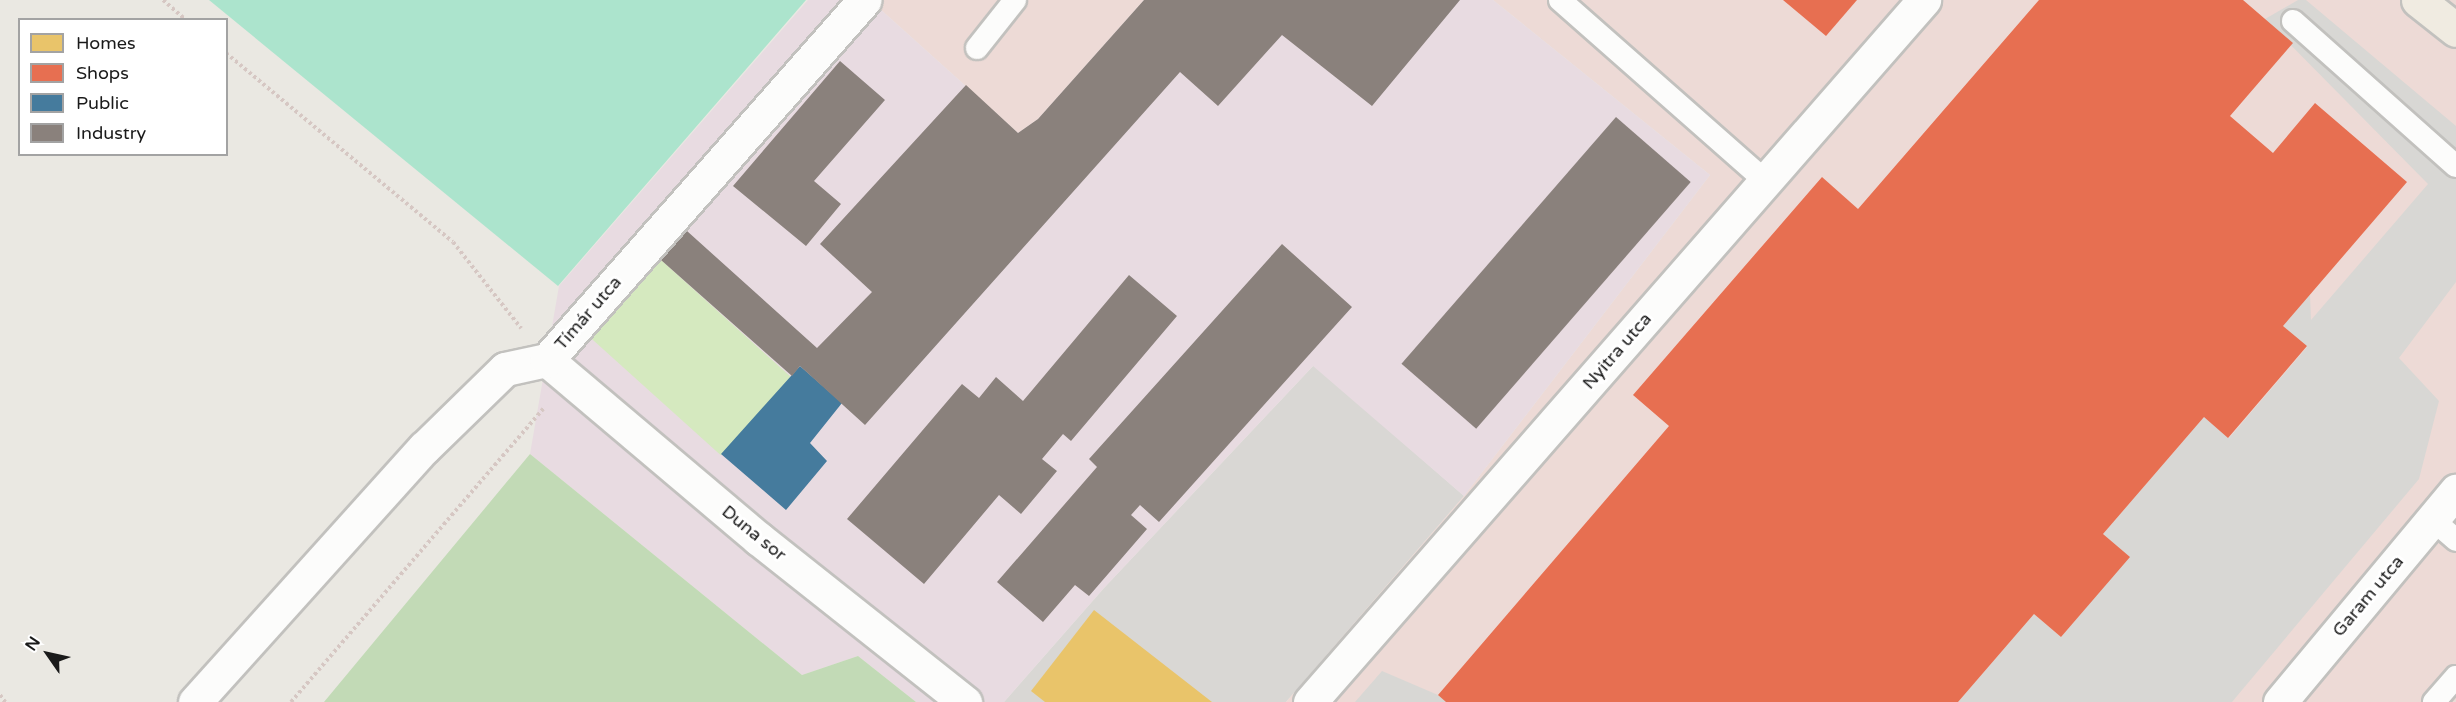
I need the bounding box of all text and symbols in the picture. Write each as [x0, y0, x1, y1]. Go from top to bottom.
legend [18, 18, 228, 156]
text: Homes [76, 32, 136, 54]
text: Shops [76, 62, 129, 84]
text: Public [76, 92, 129, 114]
text: Industry [76, 122, 146, 144]
street label: Tímár utca [550, 272, 626, 354]
street label: Nyitra utca [1578, 308, 1656, 394]
street label: Duna sor [717, 501, 791, 565]
street label: Garam utca [2328, 551, 2408, 641]
north arrow [18, 624, 78, 684]
text: N [21, 633, 45, 655]

